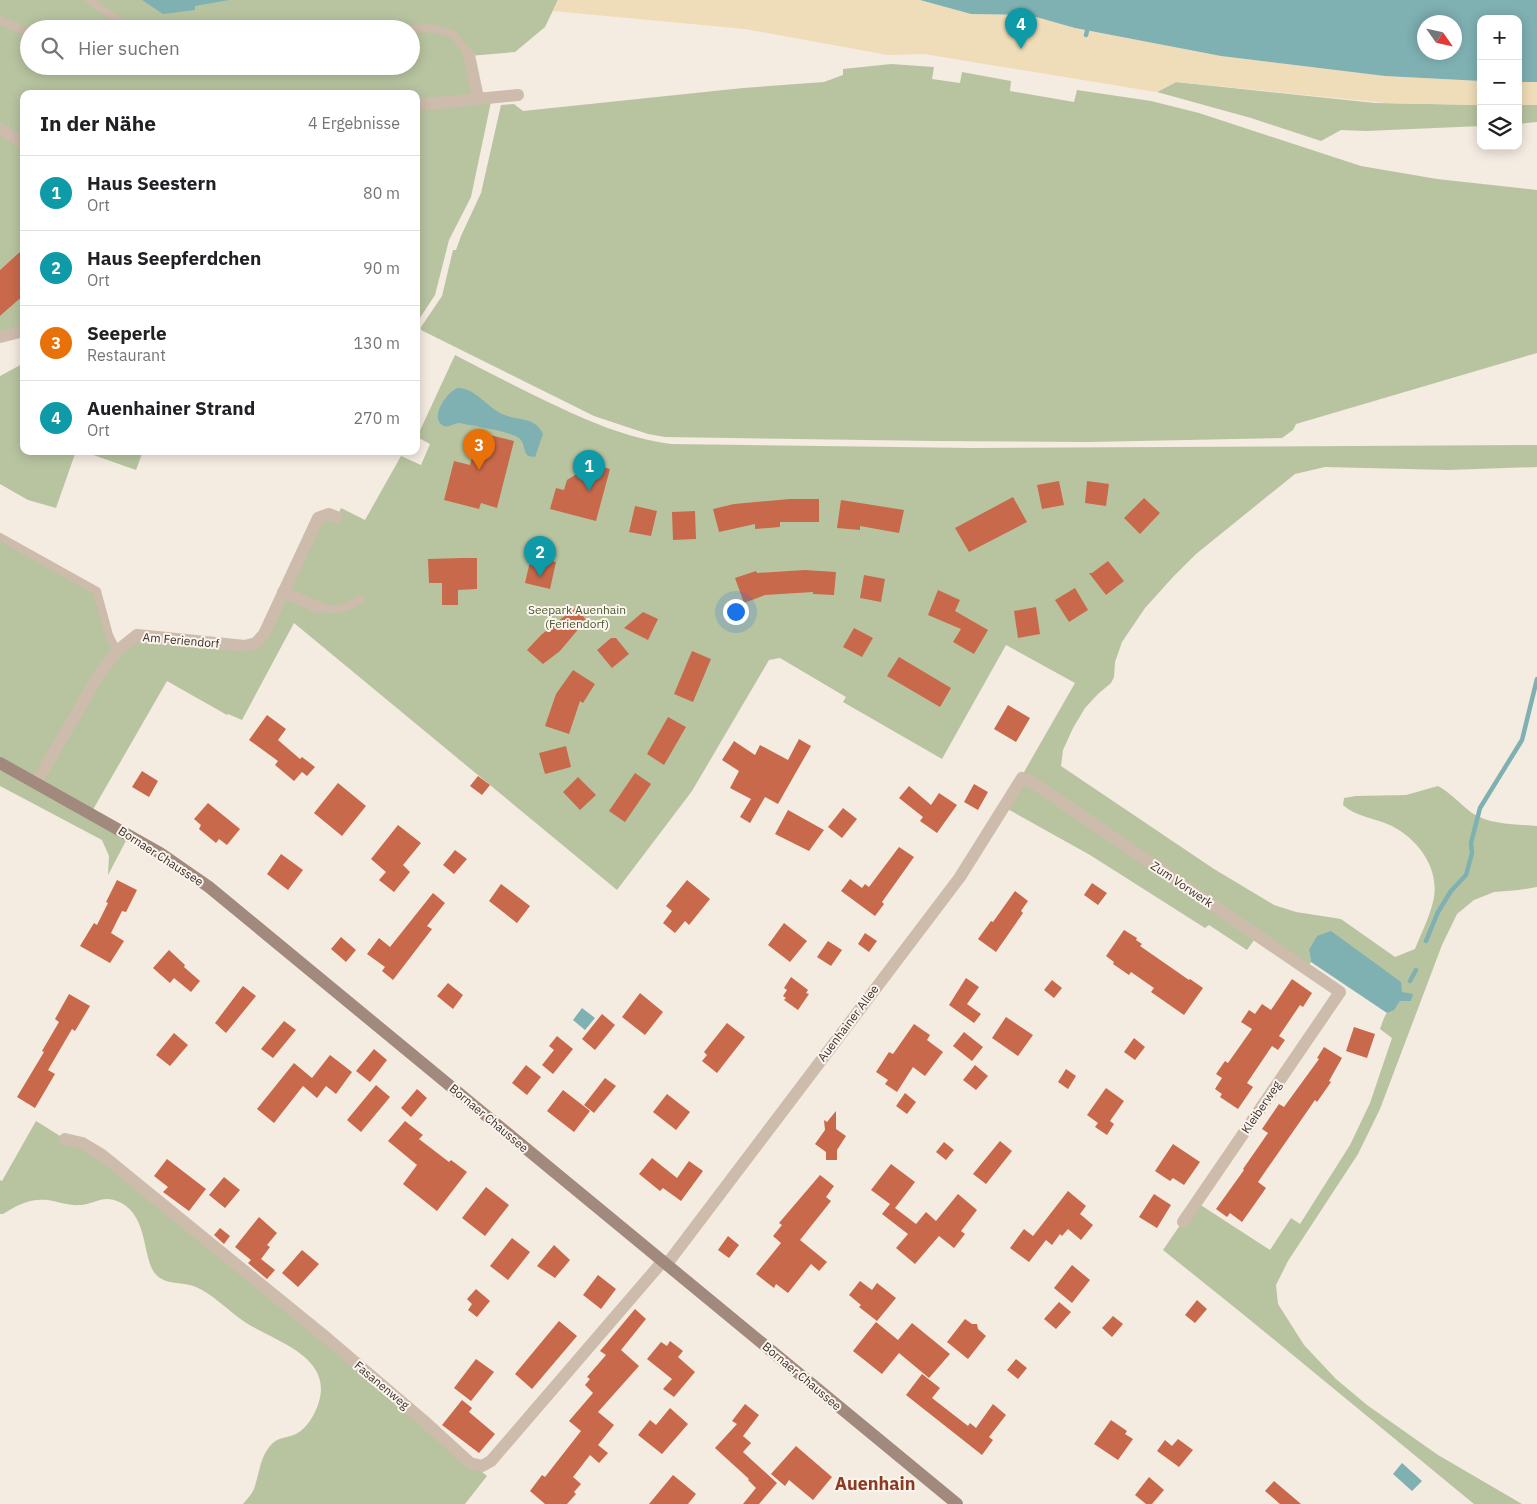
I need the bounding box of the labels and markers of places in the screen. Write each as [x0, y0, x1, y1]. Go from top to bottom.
pin: 4 [1005, 8, 1037, 49]
pin: 3 [463, 429, 495, 470]
pin: 1 [573, 450, 605, 491]
pin: 2 [524, 536, 556, 577]

